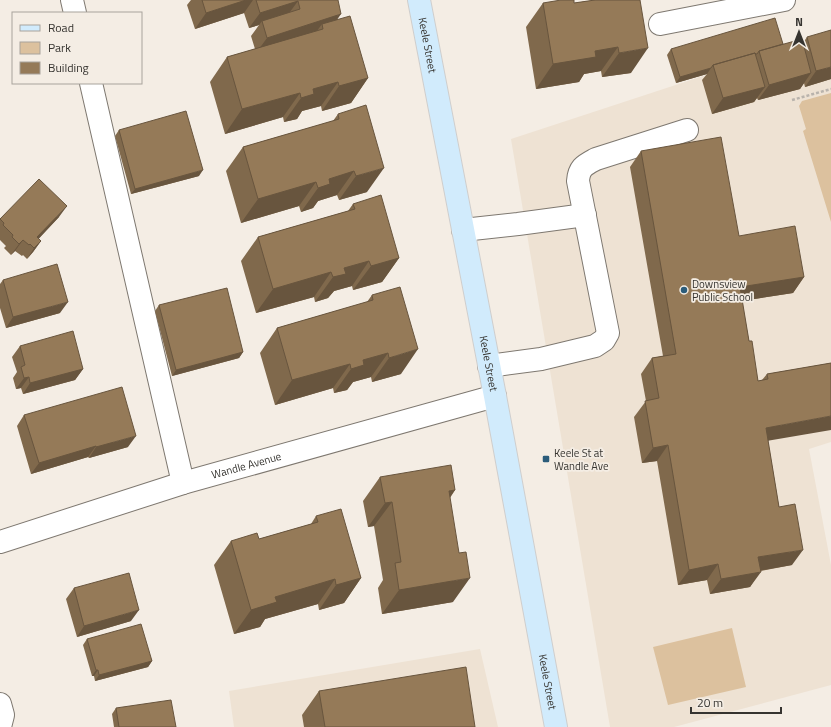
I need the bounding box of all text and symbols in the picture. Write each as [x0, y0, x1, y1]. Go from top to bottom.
legend [12, 12, 142, 84]
north arrow [779, 12, 819, 52]
text: N [795, 14, 803, 30]
street label: Keele Street [415, 16, 441, 74]
text: Road [48, 18, 74, 37]
text: Park [48, 38, 71, 57]
text: Building [48, 58, 89, 77]
place label: Downsview Public School [692, 276, 753, 305]
marker: Downsview Public School [679, 285, 689, 295]
street label: Keele Street [476, 334, 502, 393]
place label: Keele St at Wandle Ave [554, 445, 609, 474]
street label: Wandle Avenue [210, 448, 283, 483]
marker: Keele St at Wandle Ave [541, 454, 551, 464]
street label: Keele Street [535, 653, 561, 711]
scale bar [691, 689, 781, 715]
text: 20 m [697, 693, 723, 712]

